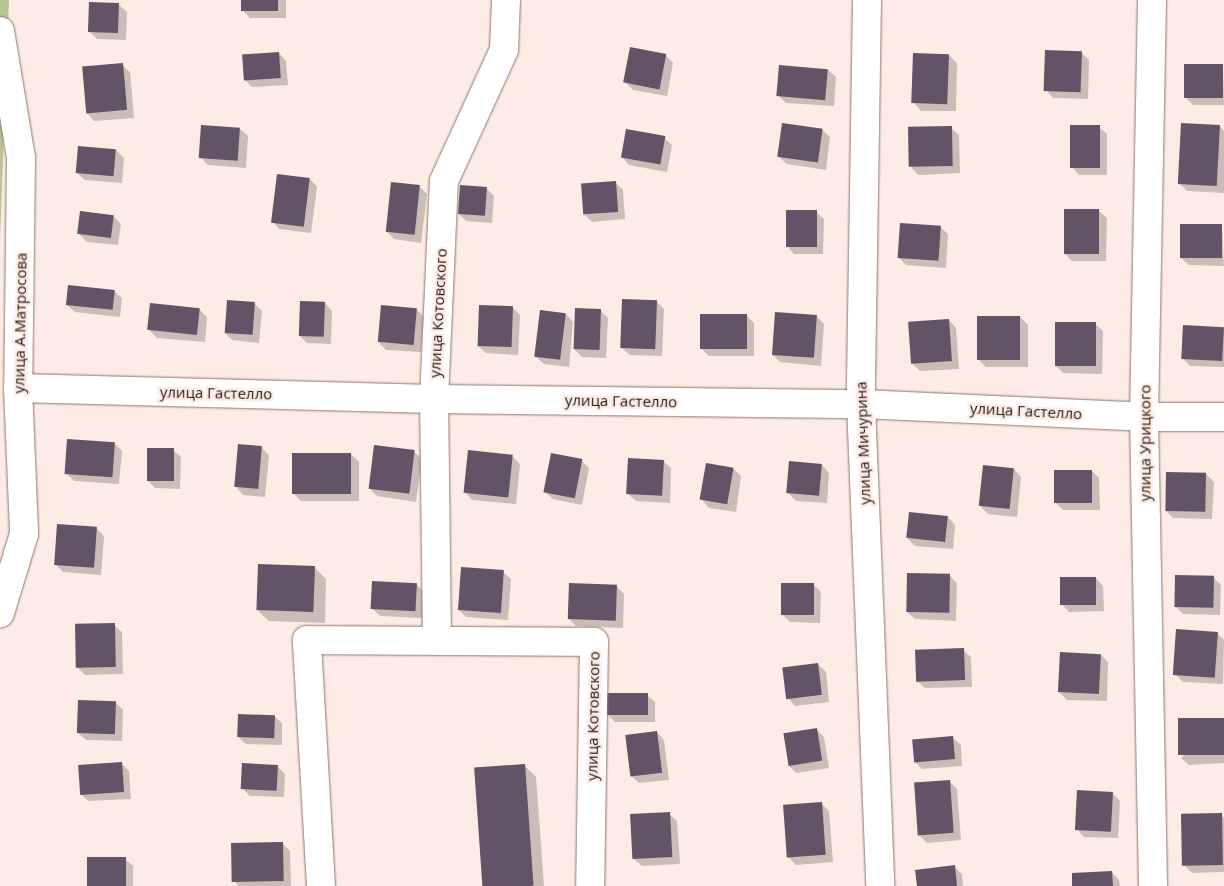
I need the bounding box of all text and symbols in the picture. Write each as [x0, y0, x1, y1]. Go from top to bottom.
street label: улица Котовского [426, 248, 450, 378]
street label: улица А.Матросова [10, 252, 30, 394]
street label: улица Мичурина [852, 381, 874, 505]
street label: улица Гастелло [160, 383, 272, 403]
street label: улица Урицкого [1136, 385, 1154, 501]
street label: улица Гастелло [565, 391, 677, 411]
street label: улица Гастелло [969, 399, 1083, 423]
street label: улица Котовского [583, 651, 603, 781]

